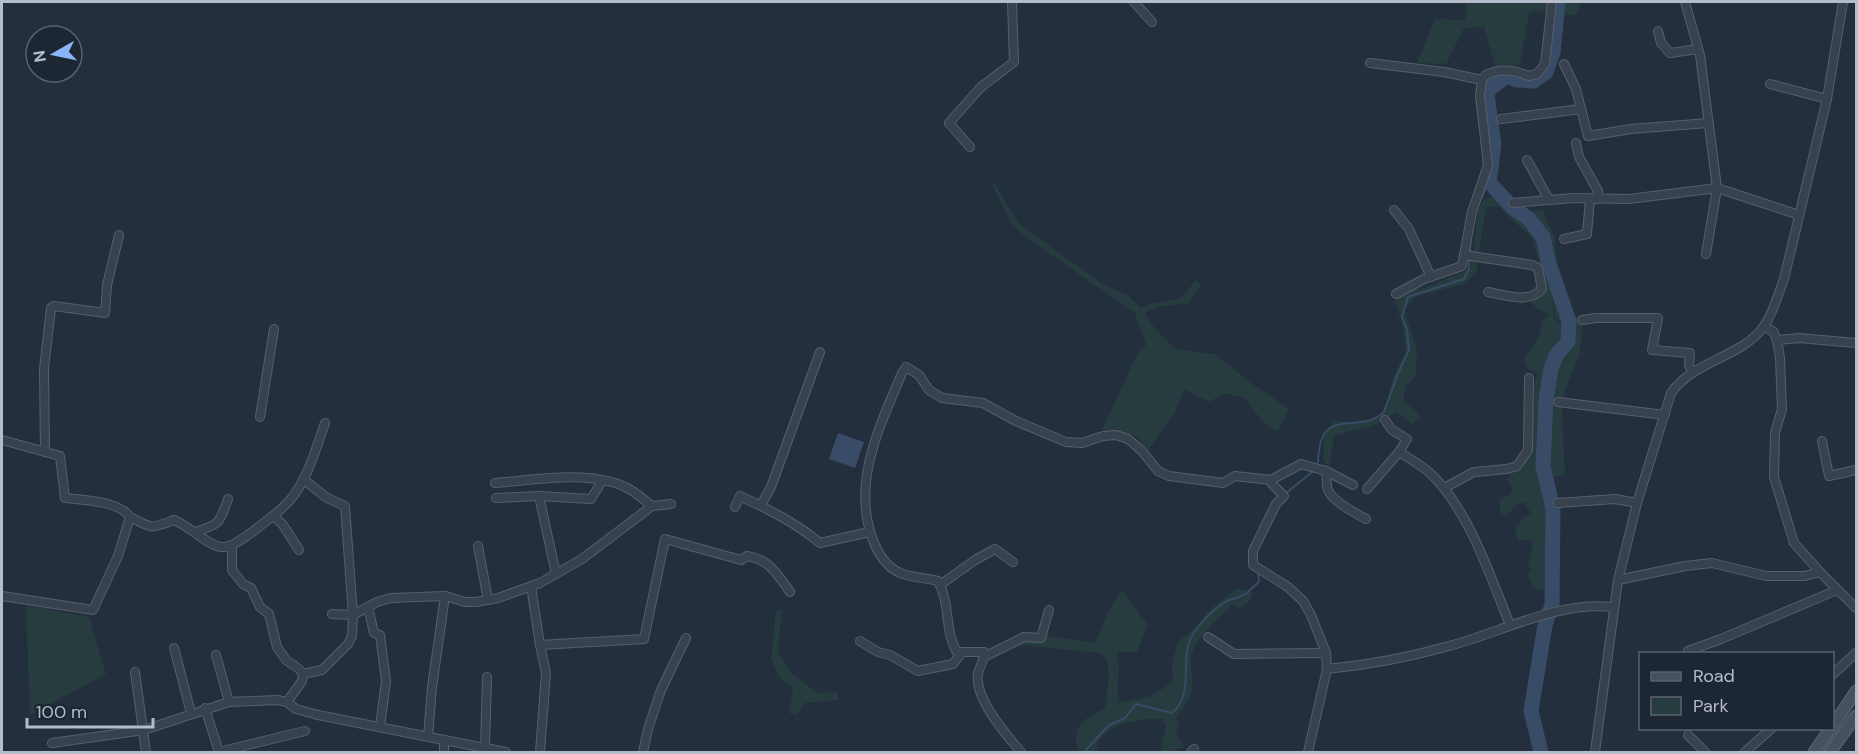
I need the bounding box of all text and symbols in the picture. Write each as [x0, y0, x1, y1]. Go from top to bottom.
north arrow [24, 24, 84, 84]
text: N [28, 49, 51, 64]
legend [1639, 652, 1834, 730]
text: Road [1693, 664, 1735, 688]
scale bar [27, 691, 153, 729]
text: Park [1693, 694, 1729, 718]
text: 100 m [36, 700, 87, 724]

